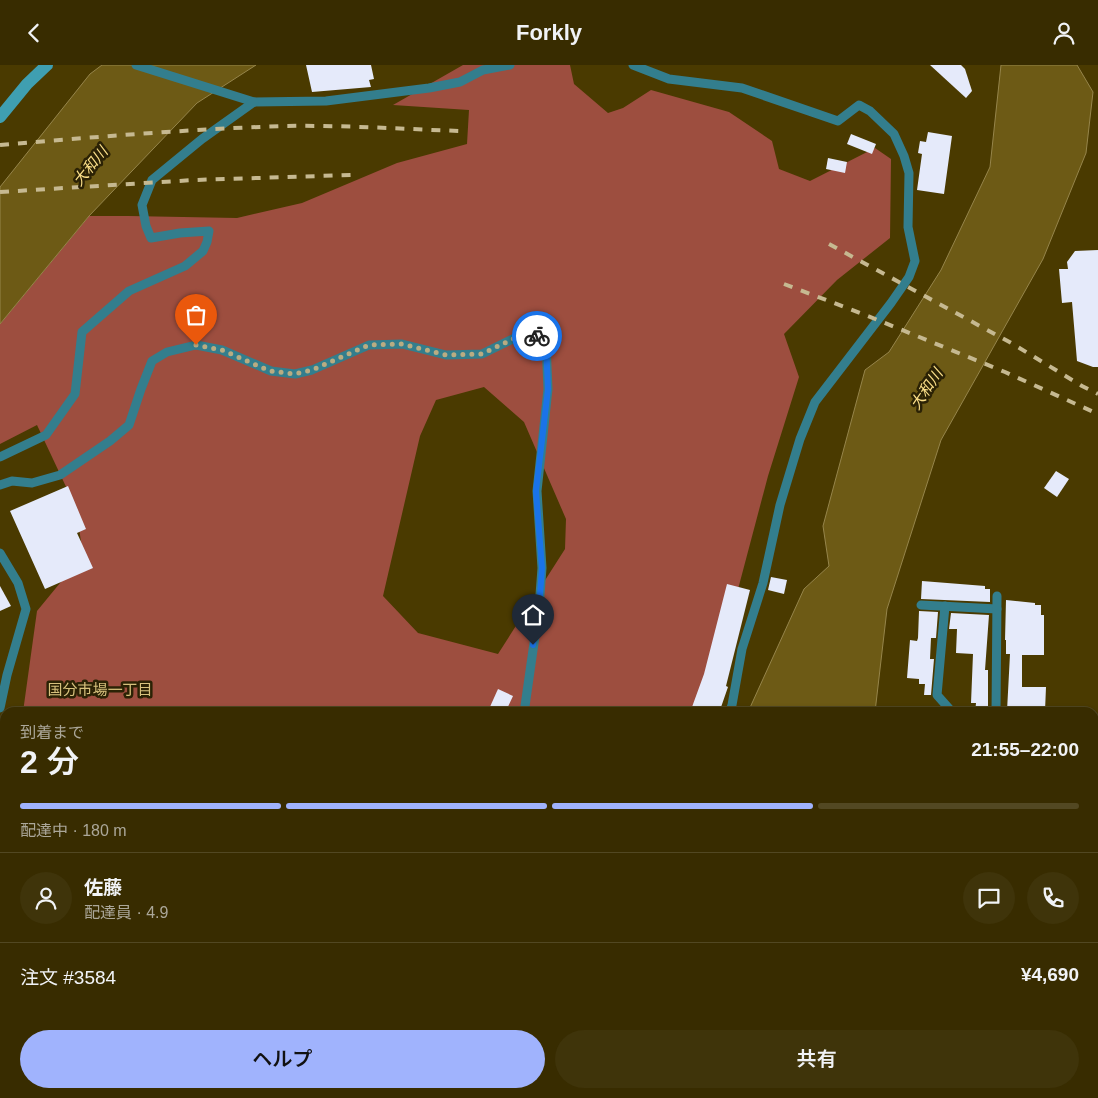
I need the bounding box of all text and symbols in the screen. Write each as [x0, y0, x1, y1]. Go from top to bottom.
icon: back [20, 19, 48, 47]
icon: person [1050, 19, 1078, 47]
text: Forkly [516, 20, 582, 45]
water label: 大和川 [69, 142, 112, 189]
pin [175, 294, 217, 345]
icon: bag [182, 301, 210, 329]
courier [512, 311, 562, 361]
icon: bike [523, 322, 551, 350]
water label: 大和川 [906, 364, 947, 412]
pin [512, 594, 554, 645]
icon: home [519, 601, 547, 629]
district label: 国分市場一丁目 [47, 681, 153, 698]
text: 到着まで [20, 724, 84, 741]
text: 21:55–22:00 [971, 739, 1079, 760]
text: 2 分 [20, 744, 79, 780]
text: 配達中 · 180 m [20, 822, 127, 839]
button: person [20, 872, 72, 924]
button: chat [963, 872, 1015, 924]
button: phone [1027, 872, 1079, 924]
text: 佐藤 [84, 877, 122, 898]
text: 配達員 · 4.9 [84, 904, 168, 921]
text: ¥4,690 [1021, 964, 1079, 985]
text: 注文 #3584 [20, 967, 116, 988]
button: ヘルプ [20, 1030, 545, 1088]
button: 共有 [555, 1030, 1079, 1088]

